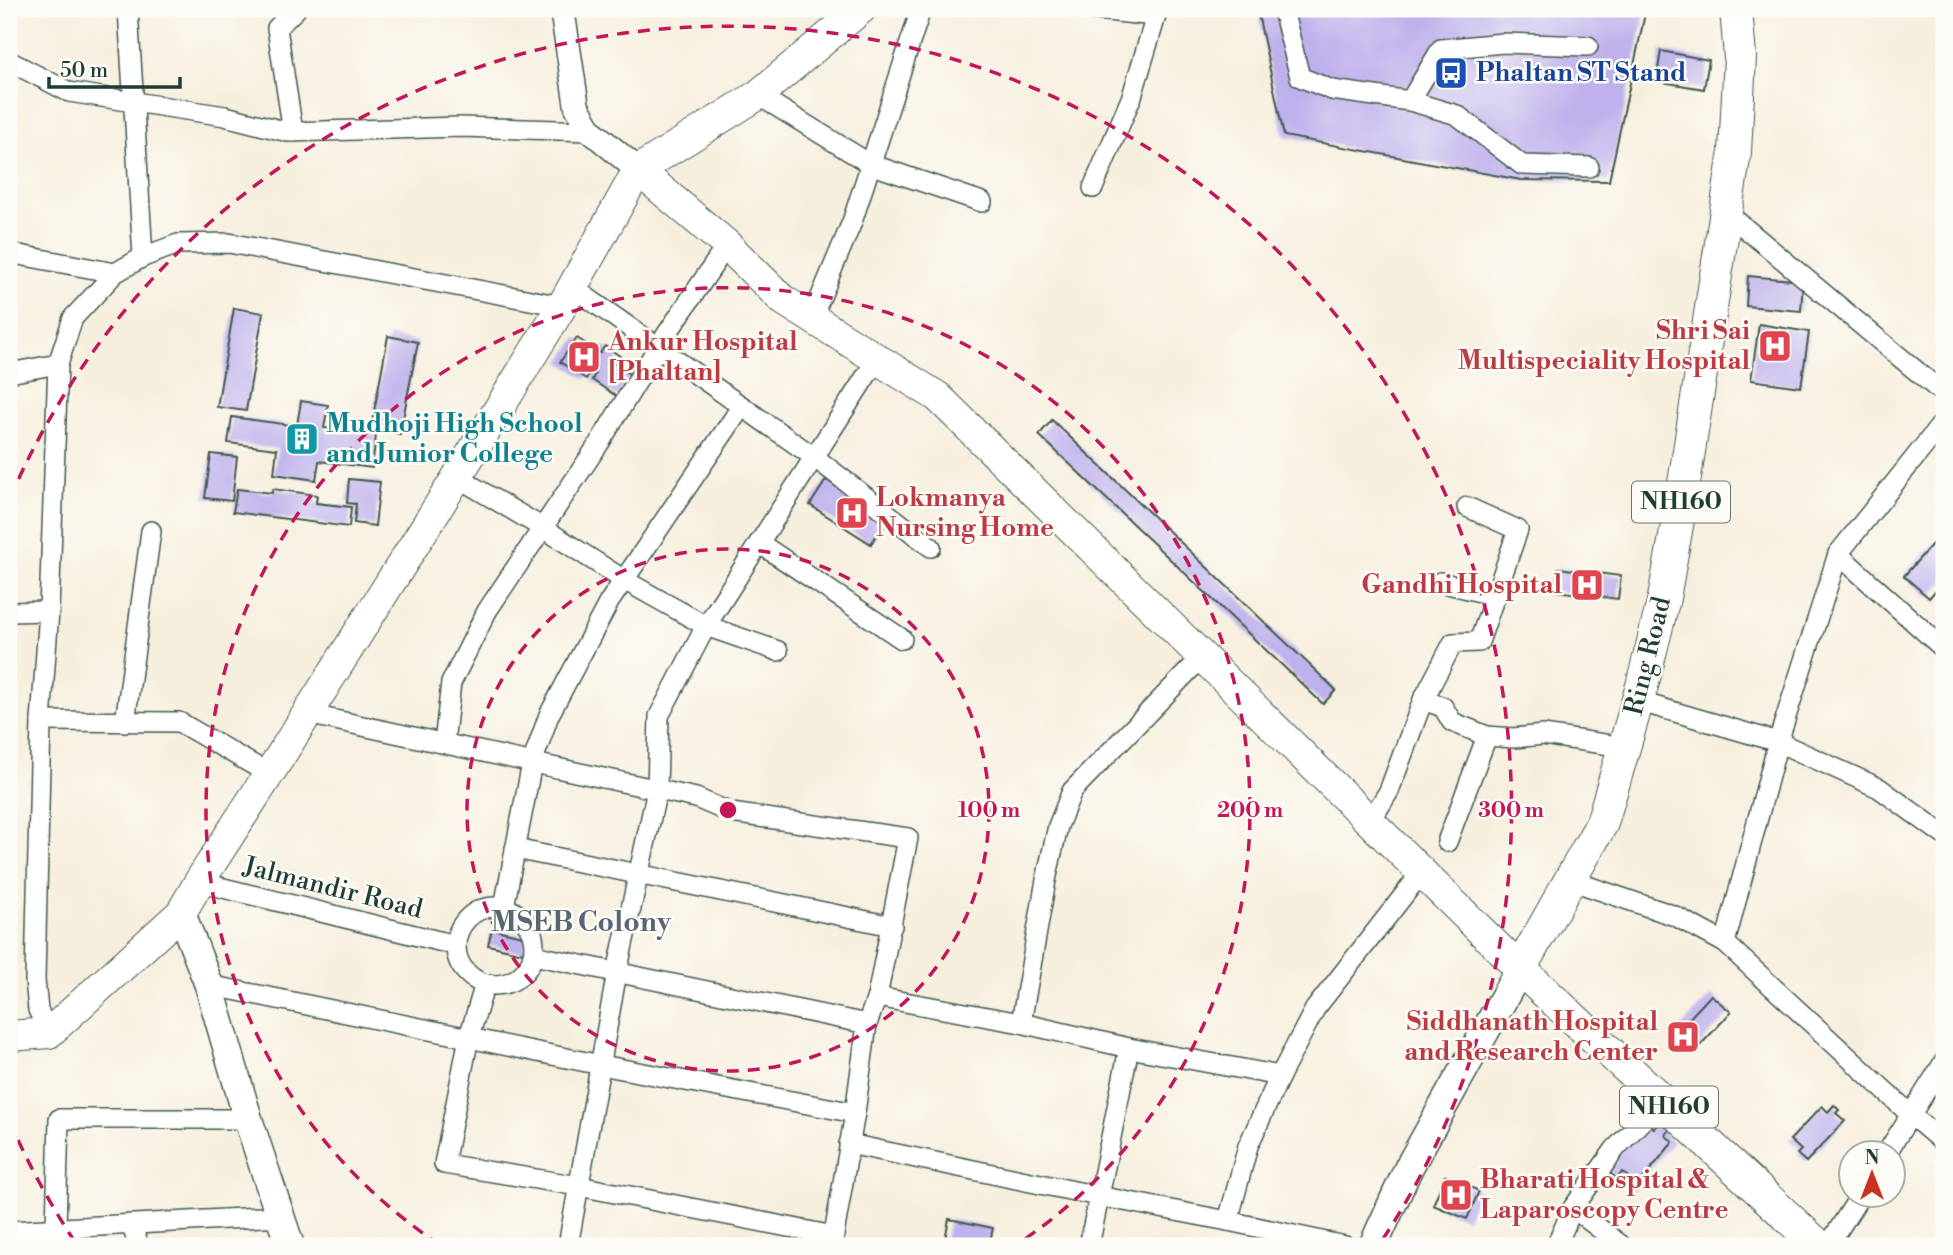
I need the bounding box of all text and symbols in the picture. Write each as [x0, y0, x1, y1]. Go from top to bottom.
scale bar [49, 46, 180, 90]
bus stop icon: Phaltan ST Stand [1432, 54, 1470, 92]
place label: Phaltan ST Stand [1476, 57, 1686, 89]
text: 50 m [60, 58, 108, 84]
place label: Shri Sai Multispeciality Hospital [1458, 315, 1750, 377]
place label: Ankur Hospital [Phaltan] [607, 326, 798, 388]
hospital icon: Shri Sai Multispeciality Hospital [1756, 327, 1794, 365]
hospital icon: Ankur Hospital [Phaltan] [565, 338, 603, 376]
place label: Mudhoji High School and Junior College [326, 408, 583, 470]
building icon: Mudhoji High School and Junior College [283, 420, 321, 458]
road number: NH160 [1632, 481, 1730, 522]
place label: Lokmanya Nursing Home [876, 482, 1054, 544]
hospital icon: Lokmanya Nursing Home [833, 494, 871, 532]
hospital icon: Gandhi Hospital [1568, 566, 1606, 604]
place label: Gandhi Hospital [1361, 569, 1562, 601]
street label: Ring Road [1618, 593, 1678, 719]
centre of rings [716, 798, 740, 822]
text: 100 m [958, 798, 1020, 824]
text: 200 m [1217, 798, 1283, 824]
text: 300 m [1478, 798, 1544, 824]
street label: Jalmandir Road [239, 850, 426, 926]
district label: MSEB Colony [491, 905, 672, 940]
place label: Siddhanath Hospital and Research Center [1404, 1006, 1658, 1068]
hospital icon: Siddhanath Hospital and Research Center [1664, 1018, 1702, 1056]
road number: NH160 [1620, 1086, 1718, 1128]
north arrow [1838, 1140, 1908, 1210]
text: N [1864, 1146, 1880, 1170]
place label: Bharati Hospital & Laparoscopy Centre [1480, 1164, 1729, 1226]
hospital icon: Bharati Hospital & Laparoscopy Centre [1437, 1176, 1475, 1214]

